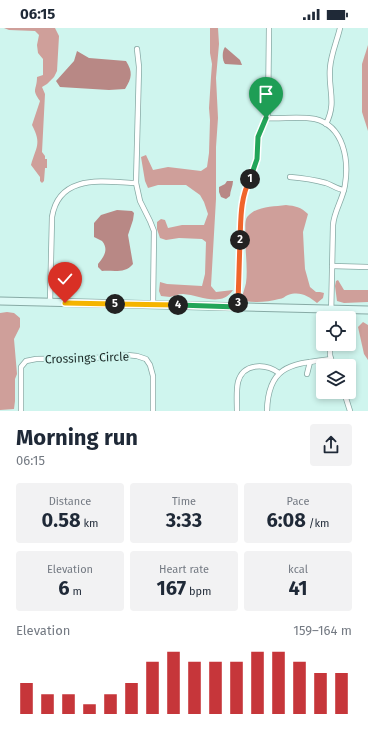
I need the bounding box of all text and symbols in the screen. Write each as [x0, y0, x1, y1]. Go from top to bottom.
text: 06:15 [20, 5, 55, 23]
pin [249, 77, 283, 118]
icon: arrive [255, 83, 277, 105]
pin: 1 [240, 169, 260, 189]
text: 1 [247, 172, 253, 185]
pin: 2 [230, 230, 250, 250]
text: 2 [237, 233, 243, 246]
pin [48, 262, 82, 303]
icon: check [54, 268, 76, 290]
pin: 3 [228, 293, 248, 313]
pin: 5 [105, 294, 125, 314]
pin: 4 [168, 295, 188, 315]
text: 3 [235, 296, 241, 309]
text: 5 [112, 297, 118, 310]
text: 4 [175, 298, 181, 311]
map controls [316, 311, 356, 399]
button: locate [316, 311, 356, 351]
street label: Crossings Circle [45, 350, 129, 366]
button: layers [316, 359, 356, 399]
text: Morning run [16, 424, 138, 451]
button: share [310, 424, 352, 466]
text: 06:15 [16, 453, 45, 468]
text: Distance [49, 495, 91, 508]
text: Time [172, 495, 196, 508]
text: Pace [287, 495, 309, 508]
text: 0.58 [41, 508, 81, 532]
text: 3:33 [166, 508, 202, 532]
text: 6:08 [266, 508, 306, 532]
text: km [81, 517, 99, 530]
text: /km [306, 517, 330, 530]
text: Elevation [47, 563, 93, 576]
text: Heart rate [159, 563, 209, 576]
text: kcal [288, 563, 308, 576]
text: 6 [58, 576, 69, 600]
text: 167 [157, 576, 186, 600]
text: 41 [288, 576, 308, 600]
text: m [69, 585, 82, 598]
text: bpm [186, 585, 211, 598]
text: Elevation [16, 623, 70, 638]
text: 159–164 m [293, 623, 352, 638]

